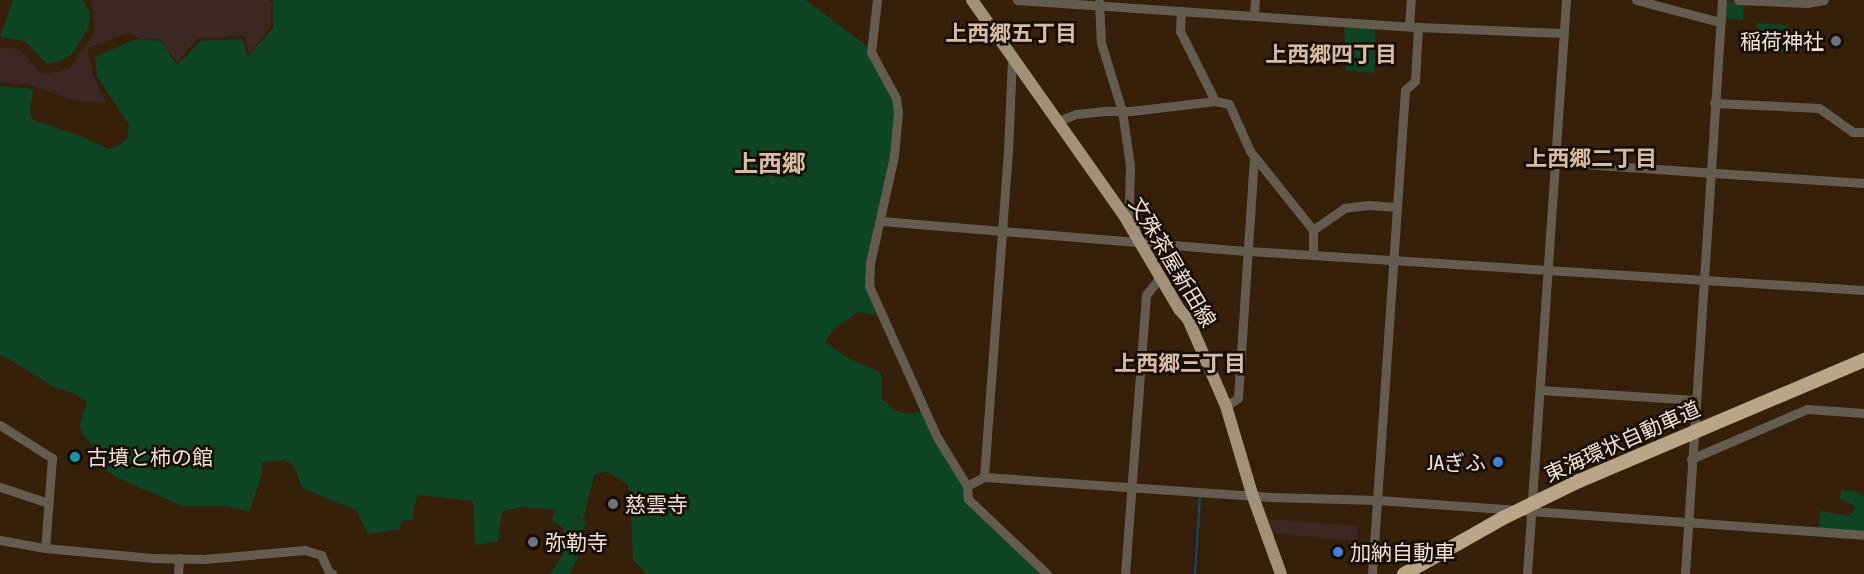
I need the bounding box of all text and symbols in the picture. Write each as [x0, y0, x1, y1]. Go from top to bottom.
district label: 上西郷五丁目 [945, 21, 1077, 47]
place label: 稲荷神社 [1740, 28, 1824, 54]
marker: 稲荷神社 [1829, 34, 1843, 48]
district label: 上西郷四丁目 [1265, 42, 1397, 68]
district label: 上西郷二丁目 [1525, 146, 1657, 172]
district label: 上西郷 [734, 150, 806, 178]
street label: 文殊茶屋新田線 [1124, 193, 1222, 331]
district label: 上西郷三丁目 [1114, 351, 1246, 377]
street label: 東海環状自動車道 [1540, 395, 1704, 487]
place label: 古墳と柿の館 [87, 444, 213, 470]
place label: JAぎふ [1427, 449, 1486, 475]
marker: 古墳と柿の館 [68, 450, 82, 464]
marker: JAぎふ [1491, 455, 1505, 469]
place label: 慈雲寺 [625, 491, 688, 517]
marker: 慈雲寺 [606, 497, 620, 511]
place label: 弥勒寺 [545, 529, 608, 555]
marker: 弥勒寺 [526, 535, 540, 549]
place label: 加納自動車 [1350, 539, 1455, 565]
marker: 加納自動車 [1331, 545, 1345, 559]

